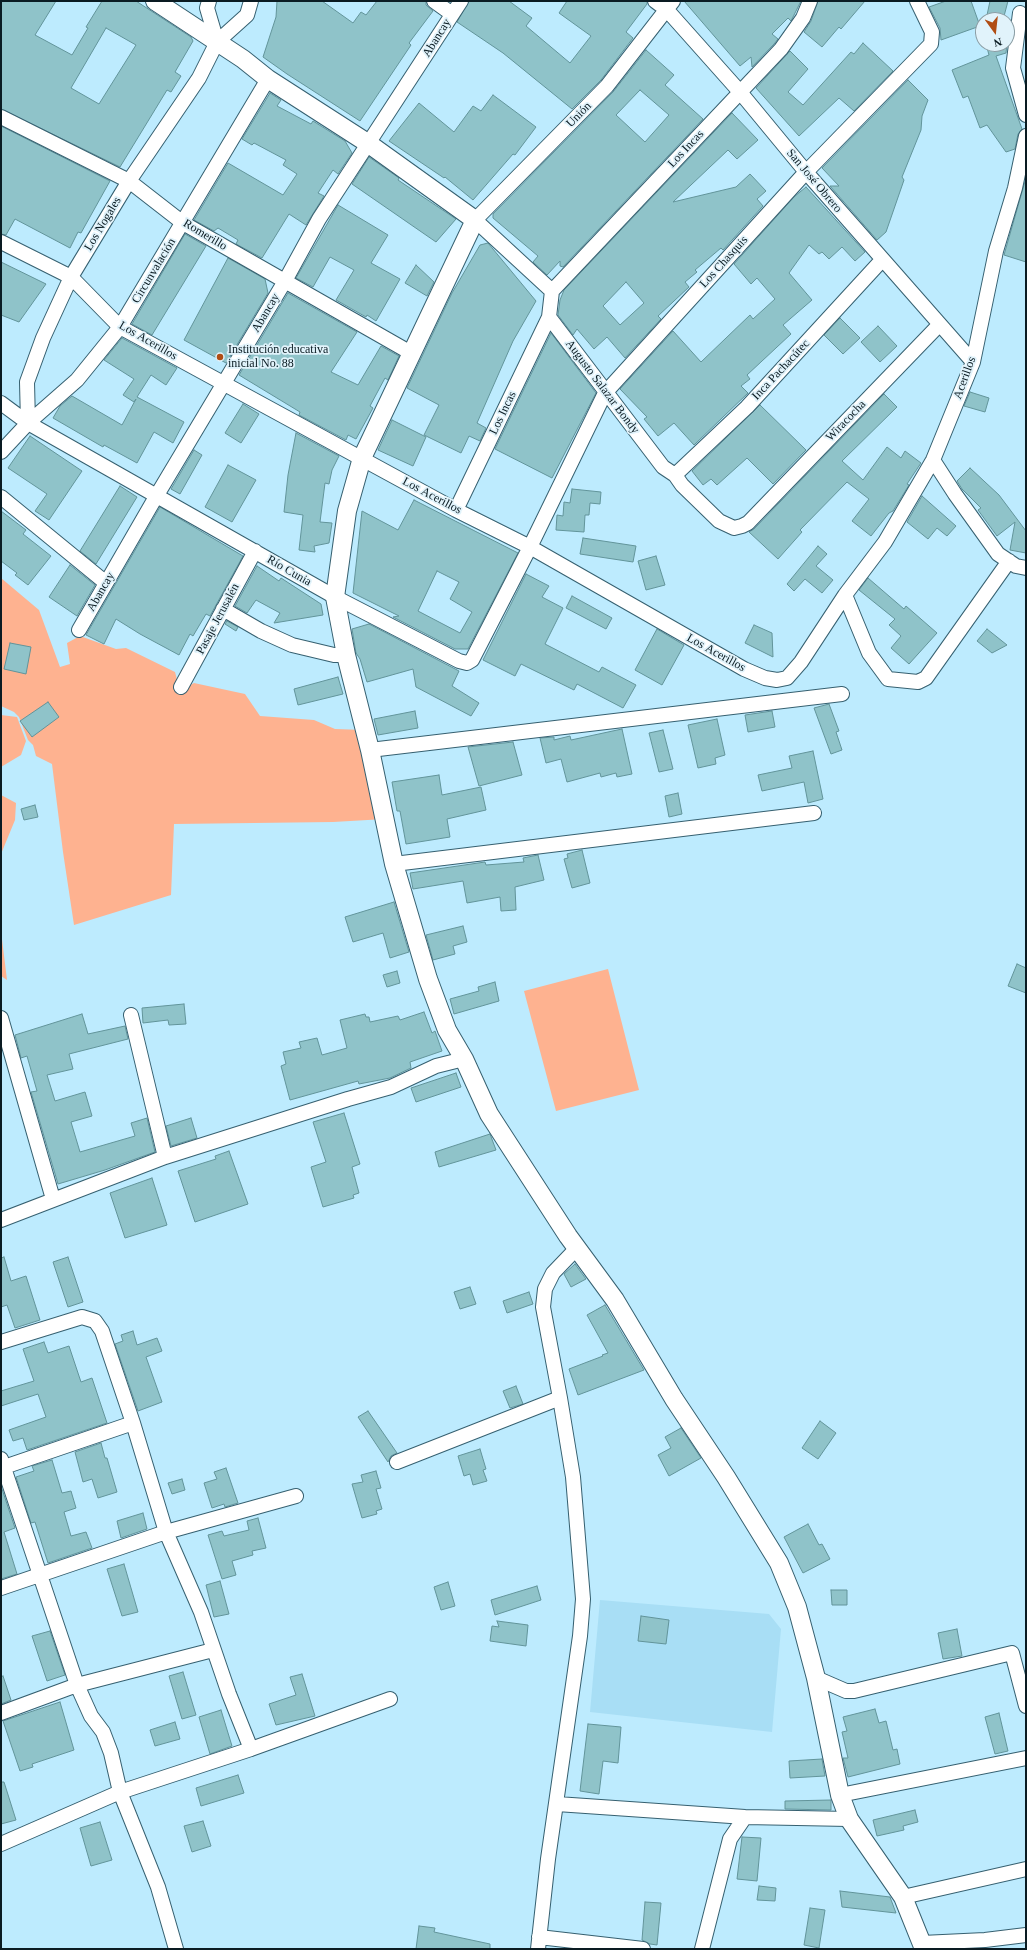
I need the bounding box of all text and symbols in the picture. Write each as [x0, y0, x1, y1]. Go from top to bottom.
north arrow [975, 12, 1015, 52]
street label: Abancay [420, 16, 454, 60]
text: N [992, 36, 1003, 49]
street label: Unión [563, 99, 595, 131]
street label: Los Incas [665, 127, 707, 171]
street label: San José Obrero [783, 146, 845, 216]
street label: Los Nogales [81, 194, 125, 254]
street label: Romerillo [180, 216, 230, 254]
street label: Los Chasquis [697, 233, 751, 291]
street label: Circunvalación [129, 236, 179, 306]
street label: Abancay [249, 291, 283, 335]
street label: Los Acerillos [116, 319, 180, 363]
street label: Augusto Salazar Bondy [562, 337, 642, 437]
street label: Inca Pachacútec [749, 337, 813, 403]
place label: Institución educativa inicial No. 88 [228, 343, 328, 371]
marker: Institución educativa inicial No. 88 [215, 352, 225, 362]
street label: Acerillos [951, 355, 979, 401]
street label: Los Incas [486, 389, 520, 437]
street label: Wiracocha [823, 397, 869, 445]
street label: Los Acerillos [400, 474, 464, 518]
street label: Río Cunia [264, 553, 314, 589]
street label: Abancay [84, 570, 118, 614]
street label: Pasaje Jerusalén [193, 581, 243, 657]
street label: Los Acerillos [684, 631, 748, 675]

